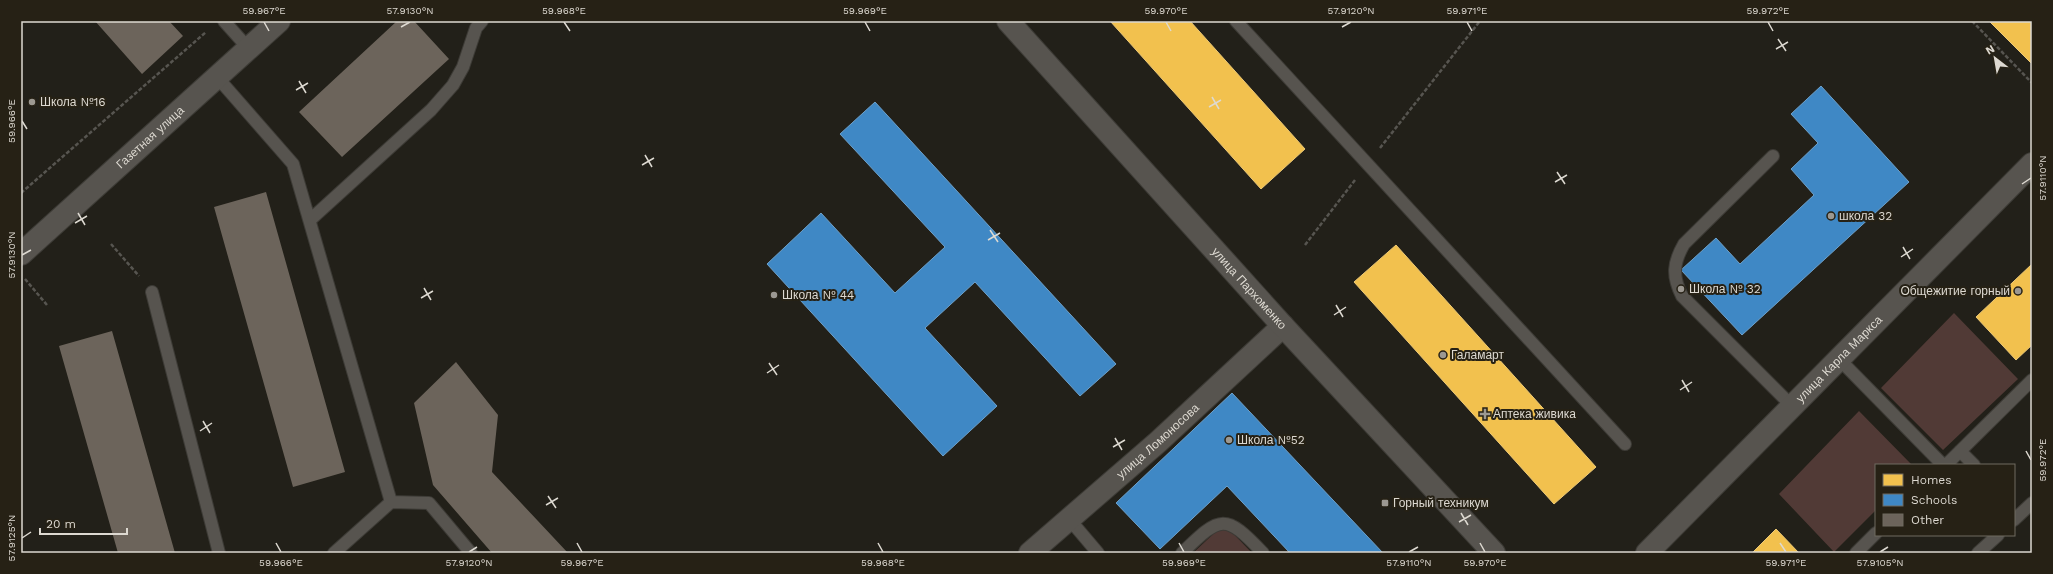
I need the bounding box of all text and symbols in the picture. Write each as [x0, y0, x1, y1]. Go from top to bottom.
text: 59.967°E [242, 5, 286, 16]
text: 57.9130°N [386, 5, 434, 16]
text: 59.968°E [542, 5, 586, 16]
text: 59.969°E [843, 5, 887, 16]
text: 59.970°E [1144, 5, 1188, 16]
text: 57.9120°N [1327, 5, 1375, 16]
text: 59.971°E [1447, 5, 1487, 16]
text: 59.972°E [1747, 5, 1789, 16]
north arrow [1975, 38, 2015, 78]
text: N [1983, 42, 1997, 58]
place label: Школа №16 [40, 95, 106, 109]
marker: Школа №16 [27, 97, 37, 107]
text: 59.966°E [6, 99, 17, 143]
street label: Газетная улица [113, 103, 187, 172]
text: 57.9110°N [2037, 155, 2048, 201]
place label: школа 32 [1839, 209, 1892, 223]
marker: школа 32 [1826, 211, 1836, 221]
text: 57.9130°N [6, 231, 17, 279]
street label: улица Пархоменко [1209, 245, 1290, 332]
place label: Школа № 32 [1689, 282, 1761, 296]
marker: Школа № 32 [1676, 284, 1686, 294]
place label: Общежитие горный [1900, 284, 2010, 298]
marker: Общежитие горный [2013, 286, 2023, 296]
place label: Школа № 44 [782, 288, 854, 302]
marker: Школа № 44 [769, 290, 779, 300]
street label: улица Карла Маркса [1793, 312, 1885, 405]
place label: Галамарт [1451, 348, 1505, 362]
marker: Галамарт [1438, 350, 1448, 360]
street label: улица Ломоносова [1114, 400, 1202, 482]
place label: Аптека живика [1493, 407, 1576, 421]
marker: Аптека живика [1480, 409, 1490, 419]
place label: Школа №52 [1237, 433, 1305, 447]
marker: Школа №52 [1224, 435, 1234, 445]
text: 59.972°E [2037, 439, 2048, 481]
legend [1875, 464, 2015, 536]
text: Homes [1911, 473, 1952, 487]
text: Schools [1911, 493, 1957, 507]
place label: Горный техникум [1393, 496, 1489, 510]
marker: Горный техникум [1380, 498, 1390, 508]
scale bar [40, 510, 127, 536]
text: Other [1911, 513, 1944, 527]
text: 57.9125°N [6, 515, 17, 561]
text: 20 m [46, 517, 76, 531]
text: 59.966°E [259, 557, 303, 568]
text: 57.9120°N [445, 557, 493, 568]
text: 59.967°E [560, 557, 604, 568]
text: 59.968°E [861, 557, 905, 568]
text: 59.969°E [1162, 557, 1206, 568]
text: 57.9110°N [1386, 557, 1432, 568]
text: 59.970°E [1463, 557, 1507, 568]
text: 59.971°E [1766, 557, 1806, 568]
text: 57.9105°N [1856, 557, 1904, 568]

